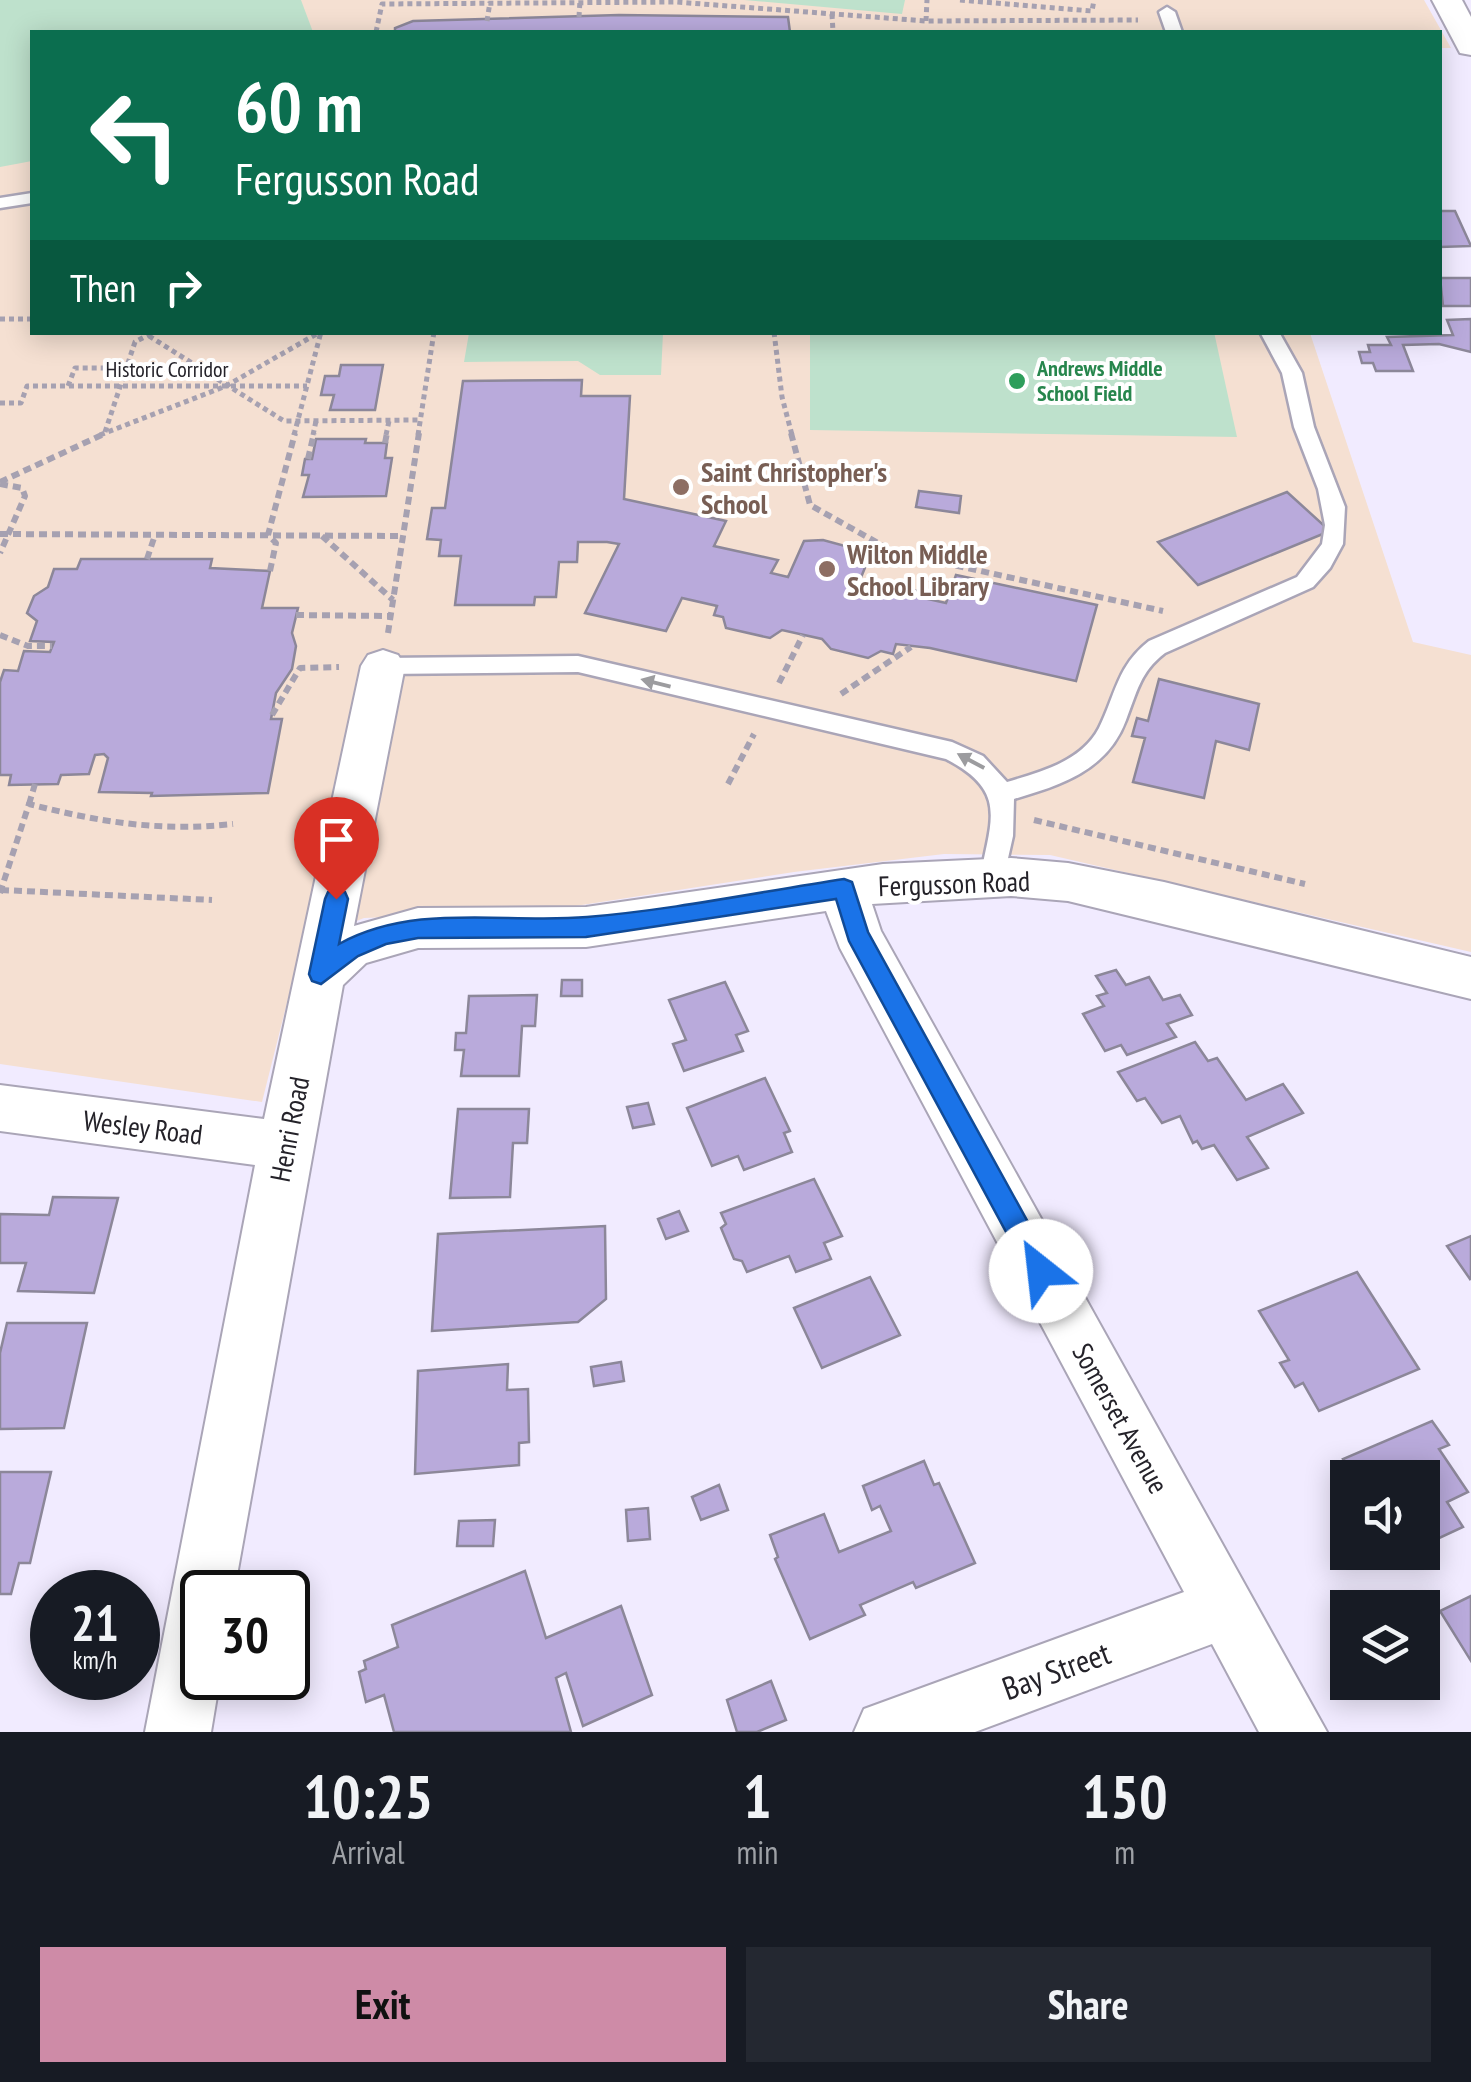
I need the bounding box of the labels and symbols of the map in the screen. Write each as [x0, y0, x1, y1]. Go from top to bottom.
place label: Andrews Middle School Field [1036, 354, 1163, 407]
street label: Historic Corridor [105, 355, 229, 383]
marker: Andrews Middle School Field [1006, 370, 1028, 392]
place label: Saint Christopher's School [701, 453, 887, 522]
marker: Saint Christopher's School [670, 476, 692, 498]
place label: Wilton Middle School Library [846, 535, 990, 604]
marker: Wilton Middle School Library [816, 558, 838, 580]
one-way arrow [640, 675, 671, 690]
one-way arrow [956, 753, 985, 770]
pin [294, 797, 379, 900]
street label: Fergusson Road [877, 862, 1031, 904]
street label: Henri Road [261, 1073, 317, 1185]
street label: Wesley Road [81, 1101, 205, 1153]
position arrow [989, 1219, 1093, 1323]
street label: Somerset Avenue [1065, 1336, 1177, 1500]
speed limit sign: 30 [180, 1570, 310, 1700]
street label: Bay Street [996, 1631, 1116, 1709]

